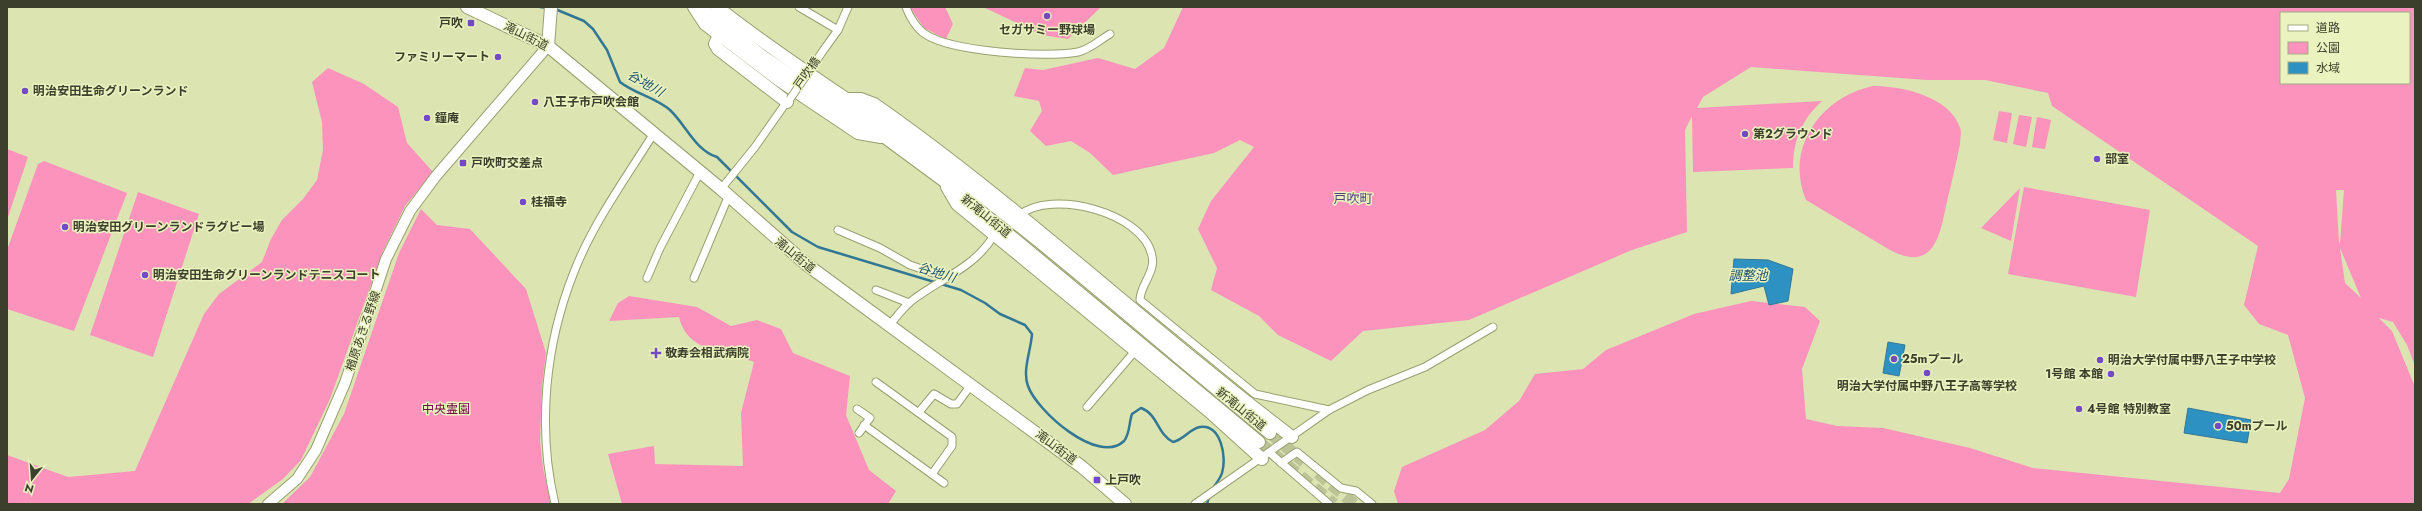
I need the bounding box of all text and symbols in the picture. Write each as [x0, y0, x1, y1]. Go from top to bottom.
marker: セガサミー野球場 [1042, 11, 1052, 21]
legend [2280, 12, 2410, 84]
place label: 戸吹 [439, 14, 463, 32]
street label: 滝山街道 [501, 17, 551, 55]
marker: 戸吹 [466, 18, 476, 28]
text: 道路 [2316, 19, 2340, 37]
place label: セガサミー野球場 [999, 21, 1095, 39]
text: 公園 [2316, 39, 2340, 57]
place label: ファミリーマート [394, 48, 490, 66]
marker: ファミリーマート [493, 52, 503, 62]
street label: 戸吹橋 [789, 53, 825, 93]
text: 水域 [2316, 59, 2340, 77]
water label: 谷地川 [624, 65, 669, 102]
place label: 明治安田生命グリーンランド [33, 82, 188, 100]
marker: 明治安田生命グリーンランド [20, 86, 30, 96]
place label: 八王子市戸吹会館 [543, 93, 639, 111]
marker: 八王子市戸吹会館 [530, 97, 540, 107]
place label: 鐘庵 [434, 109, 459, 127]
marker: 鐘庵 [422, 113, 432, 123]
place label: 第2グラウンド [1753, 125, 1833, 143]
marker: 第2グラウンド [1740, 129, 1750, 139]
place label: 部室 [2105, 150, 2129, 168]
place label: 戸吹町交差点 [471, 154, 543, 172]
marker: 部室 [2092, 154, 2102, 164]
marker: 戸吹町交差点 [458, 158, 468, 168]
district label: 戸吹町 [1333, 189, 1373, 208]
street label: 新滝山街道 [957, 190, 1015, 242]
place label: 桂福寺 [531, 193, 567, 211]
marker: 桂福寺 [518, 197, 528, 207]
place label: 明治安田グリーンランドラグビー場 [73, 218, 264, 236]
marker: 明治安田グリーンランドラグビー場 [60, 222, 70, 232]
street label: 滝山街道 [771, 233, 819, 277]
water label: 谷地川 [915, 258, 960, 288]
place label: 明治安田生命グリーンランドテニスコート [153, 266, 380, 284]
water label: 調整池 [1728, 266, 1769, 285]
marker: 明治安田生命グリーンランドテニスコート [140, 270, 150, 280]
street label: 楢原あきる野線 [341, 288, 385, 374]
place label: 敬寿会相武病院 [665, 344, 749, 362]
marker: 敬寿会相武病院 [650, 347, 662, 359]
place label: 25mプール [1902, 350, 1963, 368]
place label: 明治大学付属中野八王子中学校 [2108, 351, 2276, 369]
marker: 25mプール [1889, 354, 1899, 364]
marker: 明治大学付属中野八王子中学校 [2095, 355, 2105, 365]
place label: 1号館 本館 [2045, 365, 2103, 383]
marker: 明治大学付属中野八王子高等学校 [1922, 368, 1932, 378]
marker: 1号館 本館 [2106, 369, 2116, 379]
place label: 明治大学付属中野八王子高等学校 [1837, 377, 2017, 395]
street label: 新滝山街道 [1212, 383, 1270, 435]
park label: 中央霊園 [422, 400, 470, 418]
place label: 4号館 特別教室 [2087, 400, 2171, 418]
marker: 4号館 特別教室 [2074, 404, 2084, 414]
place label: 50mプール [2226, 417, 2288, 435]
marker: 50mプール [2213, 421, 2223, 431]
street label: 滝山街道 [1031, 425, 1081, 469]
north arrow [12, 459, 52, 499]
place label: 上戸吹 [1105, 471, 1141, 489]
marker: 上戸吹 [1092, 475, 1102, 485]
text: N [23, 480, 36, 497]

